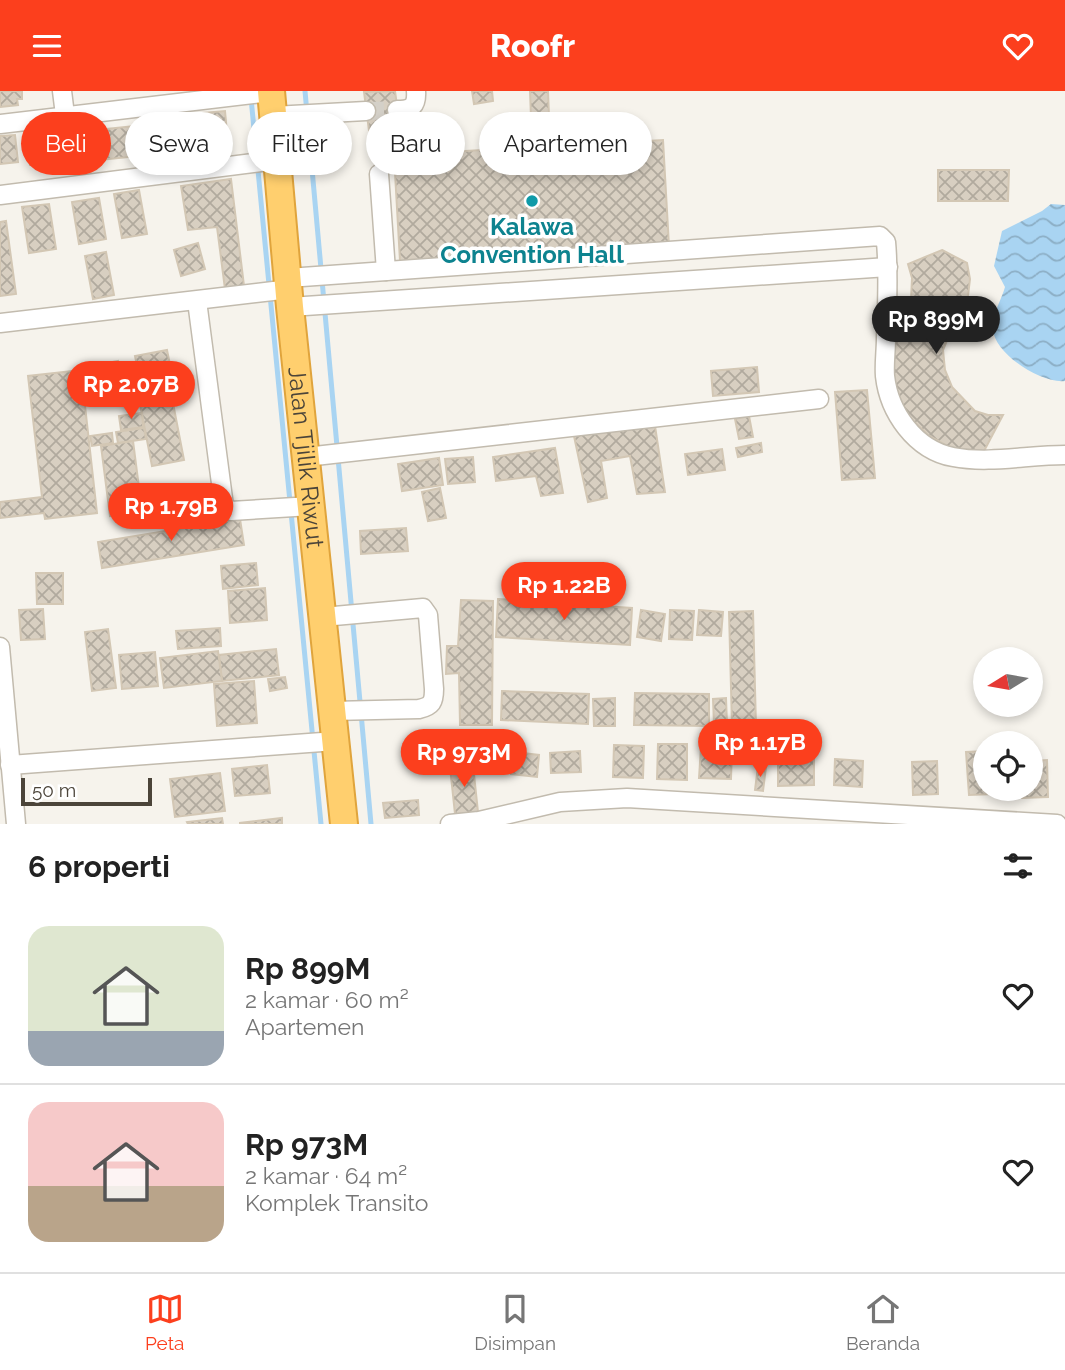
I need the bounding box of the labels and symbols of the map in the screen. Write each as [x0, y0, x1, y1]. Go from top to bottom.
marker: Kalawa Convention Hall [524, 193, 540, 209]
place label: Kalawa Convention Hall [440, 212, 624, 269]
pin: Rp 899M [871, 296, 1001, 356]
pin: Rp 2.07B [59, 361, 203, 421]
street label: Jalan Tjilik Riwut [282, 365, 330, 549]
pin: Rp 1.79B [99, 483, 243, 543]
pin: Rp 1.22B [492, 563, 636, 622]
north arrow [973, 647, 1043, 717]
pin: Rp 1.17B [688, 719, 832, 779]
pin: Rp 973M [399, 729, 529, 789]
scale bar [21, 775, 152, 807]

